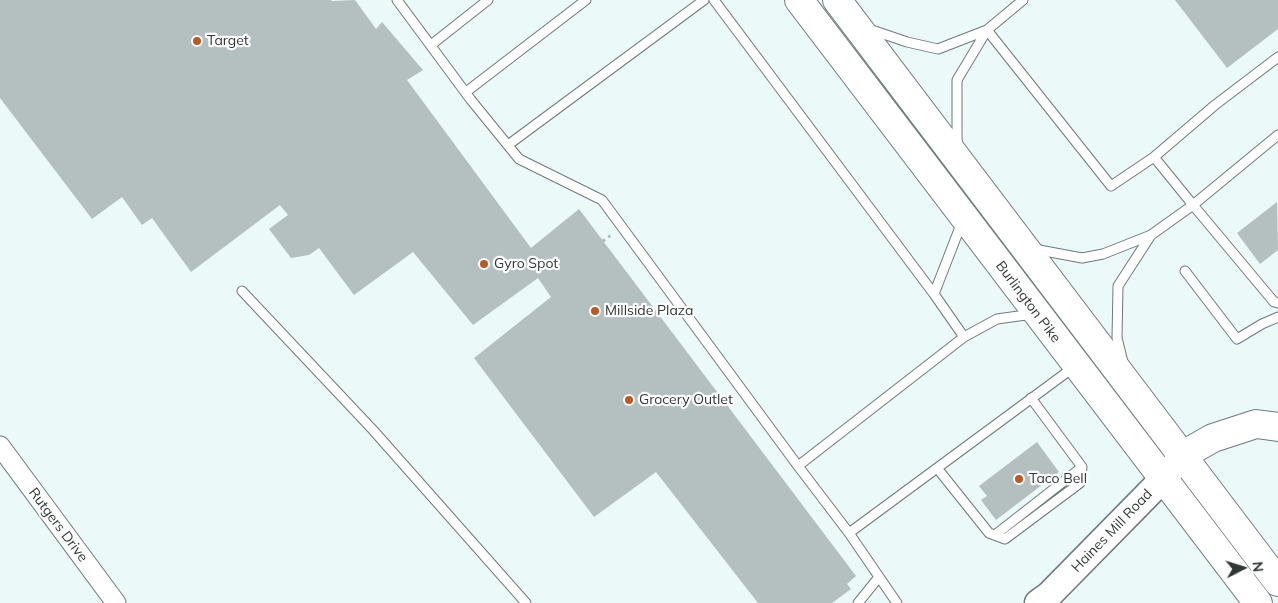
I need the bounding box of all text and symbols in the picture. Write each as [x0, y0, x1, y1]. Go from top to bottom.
place label: Target [207, 33, 249, 49]
marker: Target [191, 35, 203, 47]
place label: Gyro Spot [494, 256, 558, 272]
marker: Gyro Spot [478, 258, 490, 270]
street label: Burlington Pike [992, 258, 1064, 346]
place label: Millside Plaza [605, 303, 693, 319]
marker: Millside Plaza [589, 305, 601, 317]
place label: Grocery Outlet [639, 392, 733, 408]
marker: Grocery Outlet [623, 394, 635, 406]
place label: Taco Bell [1029, 471, 1087, 487]
marker: Taco Bell [1013, 473, 1025, 485]
street label: Rutgers Drive [25, 485, 91, 565]
street label: Haines Mill Road [1068, 486, 1156, 576]
north arrow [1218, 543, 1268, 593]
text: N [1249, 561, 1267, 573]

